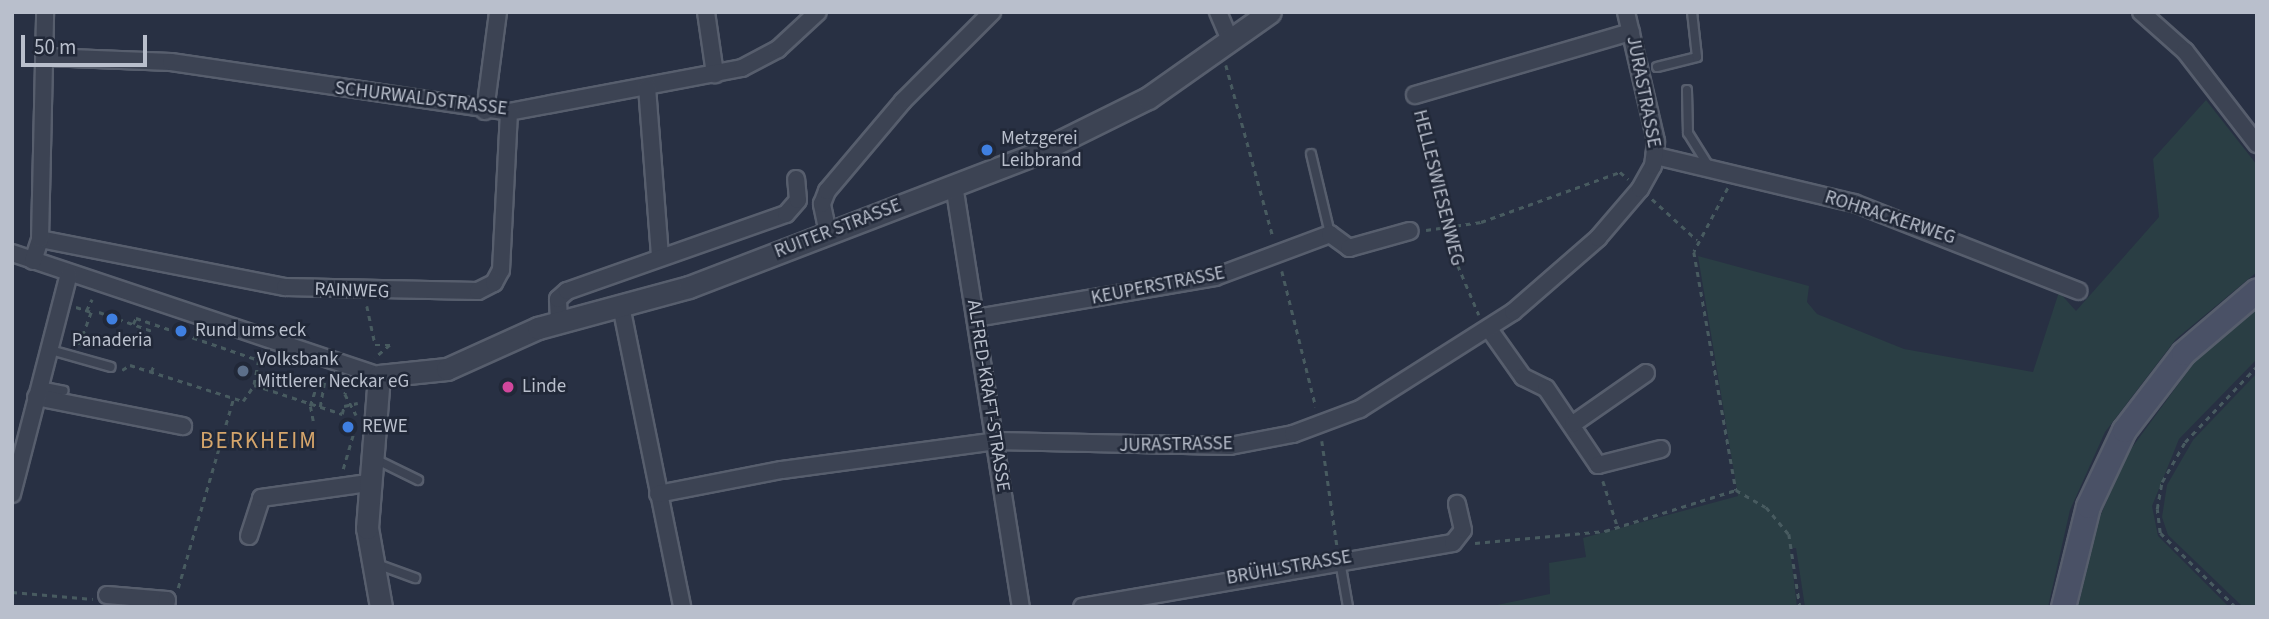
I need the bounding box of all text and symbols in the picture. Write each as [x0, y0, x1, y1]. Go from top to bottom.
scale bar [24, 21, 150, 65]
text: 50 m [34, 32, 76, 62]
street label: JURASTRASSE [1621, 34, 1665, 150]
street label: SCHURWALDSTRASSE [333, 77, 509, 121]
street label: HELLESWIESENWEG [1408, 108, 1468, 268]
place label: Metzgerei Leibbrand [1001, 128, 1082, 172]
marker: Metzgerei Leibbrand [979, 142, 995, 158]
street label: ROHRACKERWEG [1822, 186, 1958, 250]
street label: RUITER STRASSE [771, 194, 905, 264]
street label: KEUPERSTRASSE [1089, 262, 1227, 310]
street label: RAINWEG [314, 278, 390, 304]
street label: ALFRED-KRAFT-STRASSE [962, 298, 1014, 494]
marker: Panaderia [104, 311, 120, 327]
place label: Rund ums eck [195, 320, 306, 342]
marker: Rund ums eck [173, 323, 189, 339]
place label: Panaderia [72, 330, 152, 352]
place label: Volksbank Mittlerer Neckar eG [257, 349, 409, 393]
marker: Volksbank Mittlerer Neckar eG [235, 363, 251, 379]
place label: Linde [522, 376, 566, 398]
marker: Linde [500, 379, 516, 395]
place label: REWE [362, 416, 408, 438]
marker: REWE [340, 419, 356, 435]
district label: BERKHEIM [201, 427, 317, 455]
street label: JURASTRASSE [1119, 433, 1233, 457]
street label: BRÜHLSTRASSE [1225, 546, 1353, 590]

